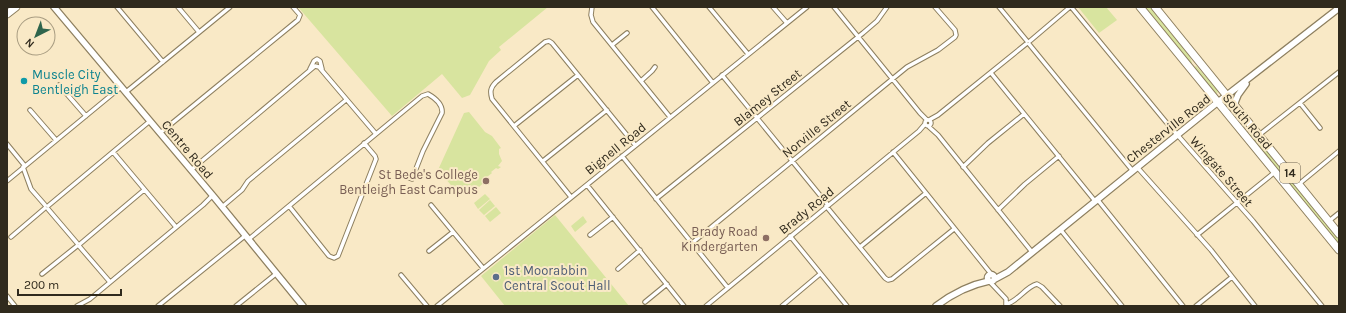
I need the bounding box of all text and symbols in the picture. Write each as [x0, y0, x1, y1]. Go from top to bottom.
north arrow [16, 16, 56, 56]
text: N [22, 36, 37, 51]
street label: Blamey Street [731, 66, 804, 129]
place label: Muscle City Bentleigh East [32, 67, 118, 97]
marker: Muscle City Bentleigh East [19, 76, 29, 86]
street label: South Road [1220, 90, 1275, 152]
street label: Chesterville Road [1123, 91, 1213, 166]
street label: Norville Street [779, 96, 854, 161]
street label: Centre Road [159, 117, 216, 182]
street label: Bignell Road [582, 119, 649, 178]
street label: Wingate Street [1187, 133, 1256, 210]
road number: 14 [1280, 163, 1300, 183]
place label: St Bede's College Bentleigh East Campus [339, 167, 478, 197]
marker: St Bede's College Bentleigh East Campus [481, 176, 491, 186]
street label: Brady Road [776, 184, 837, 237]
place label: Brady Road Kindergarten [681, 224, 758, 254]
marker: Brady Road Kindergarten [761, 233, 771, 243]
place label: 1st Moorabbin Central Scout Hall [504, 263, 611, 293]
scale bar [18, 271, 121, 297]
marker: 1st Moorabbin Central Scout Hall [491, 272, 501, 282]
text: 200 m [24, 278, 59, 292]

